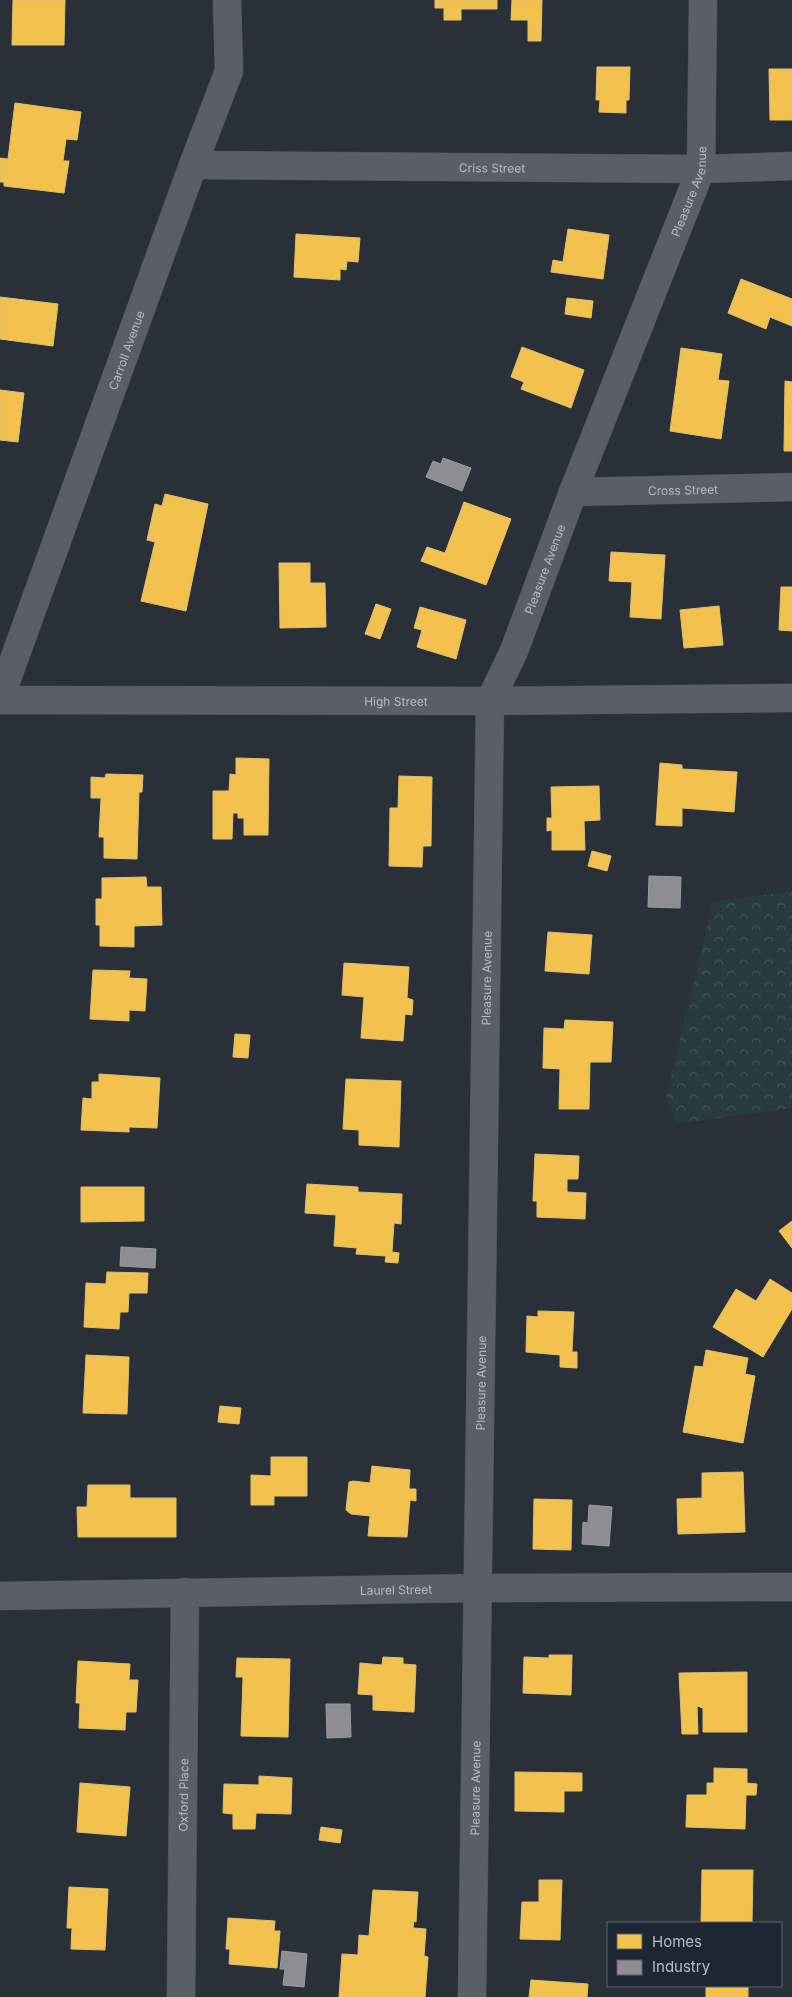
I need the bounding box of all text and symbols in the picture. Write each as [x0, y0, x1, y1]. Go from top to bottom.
street label: Pleasure Avenue [667, 146, 709, 239]
street label: Criss Street [459, 160, 525, 175]
street label: Carroll Avenue [105, 308, 147, 392]
street label: Cross Street [648, 481, 718, 498]
street label: Pleasure Avenue [521, 522, 568, 616]
street label: High Street [364, 693, 428, 708]
street label: Pleasure Avenue [478, 931, 494, 1026]
street label: Pleasure Avenue [472, 1336, 489, 1431]
street label: Laurel Street [360, 1581, 432, 1597]
street label: Pleasure Avenue [467, 1741, 483, 1836]
street label: Oxford Place [175, 1758, 191, 1832]
legend [607, 1922, 782, 1987]
text: Homes [652, 1932, 702, 1951]
text: Industry [652, 1957, 711, 1976]

